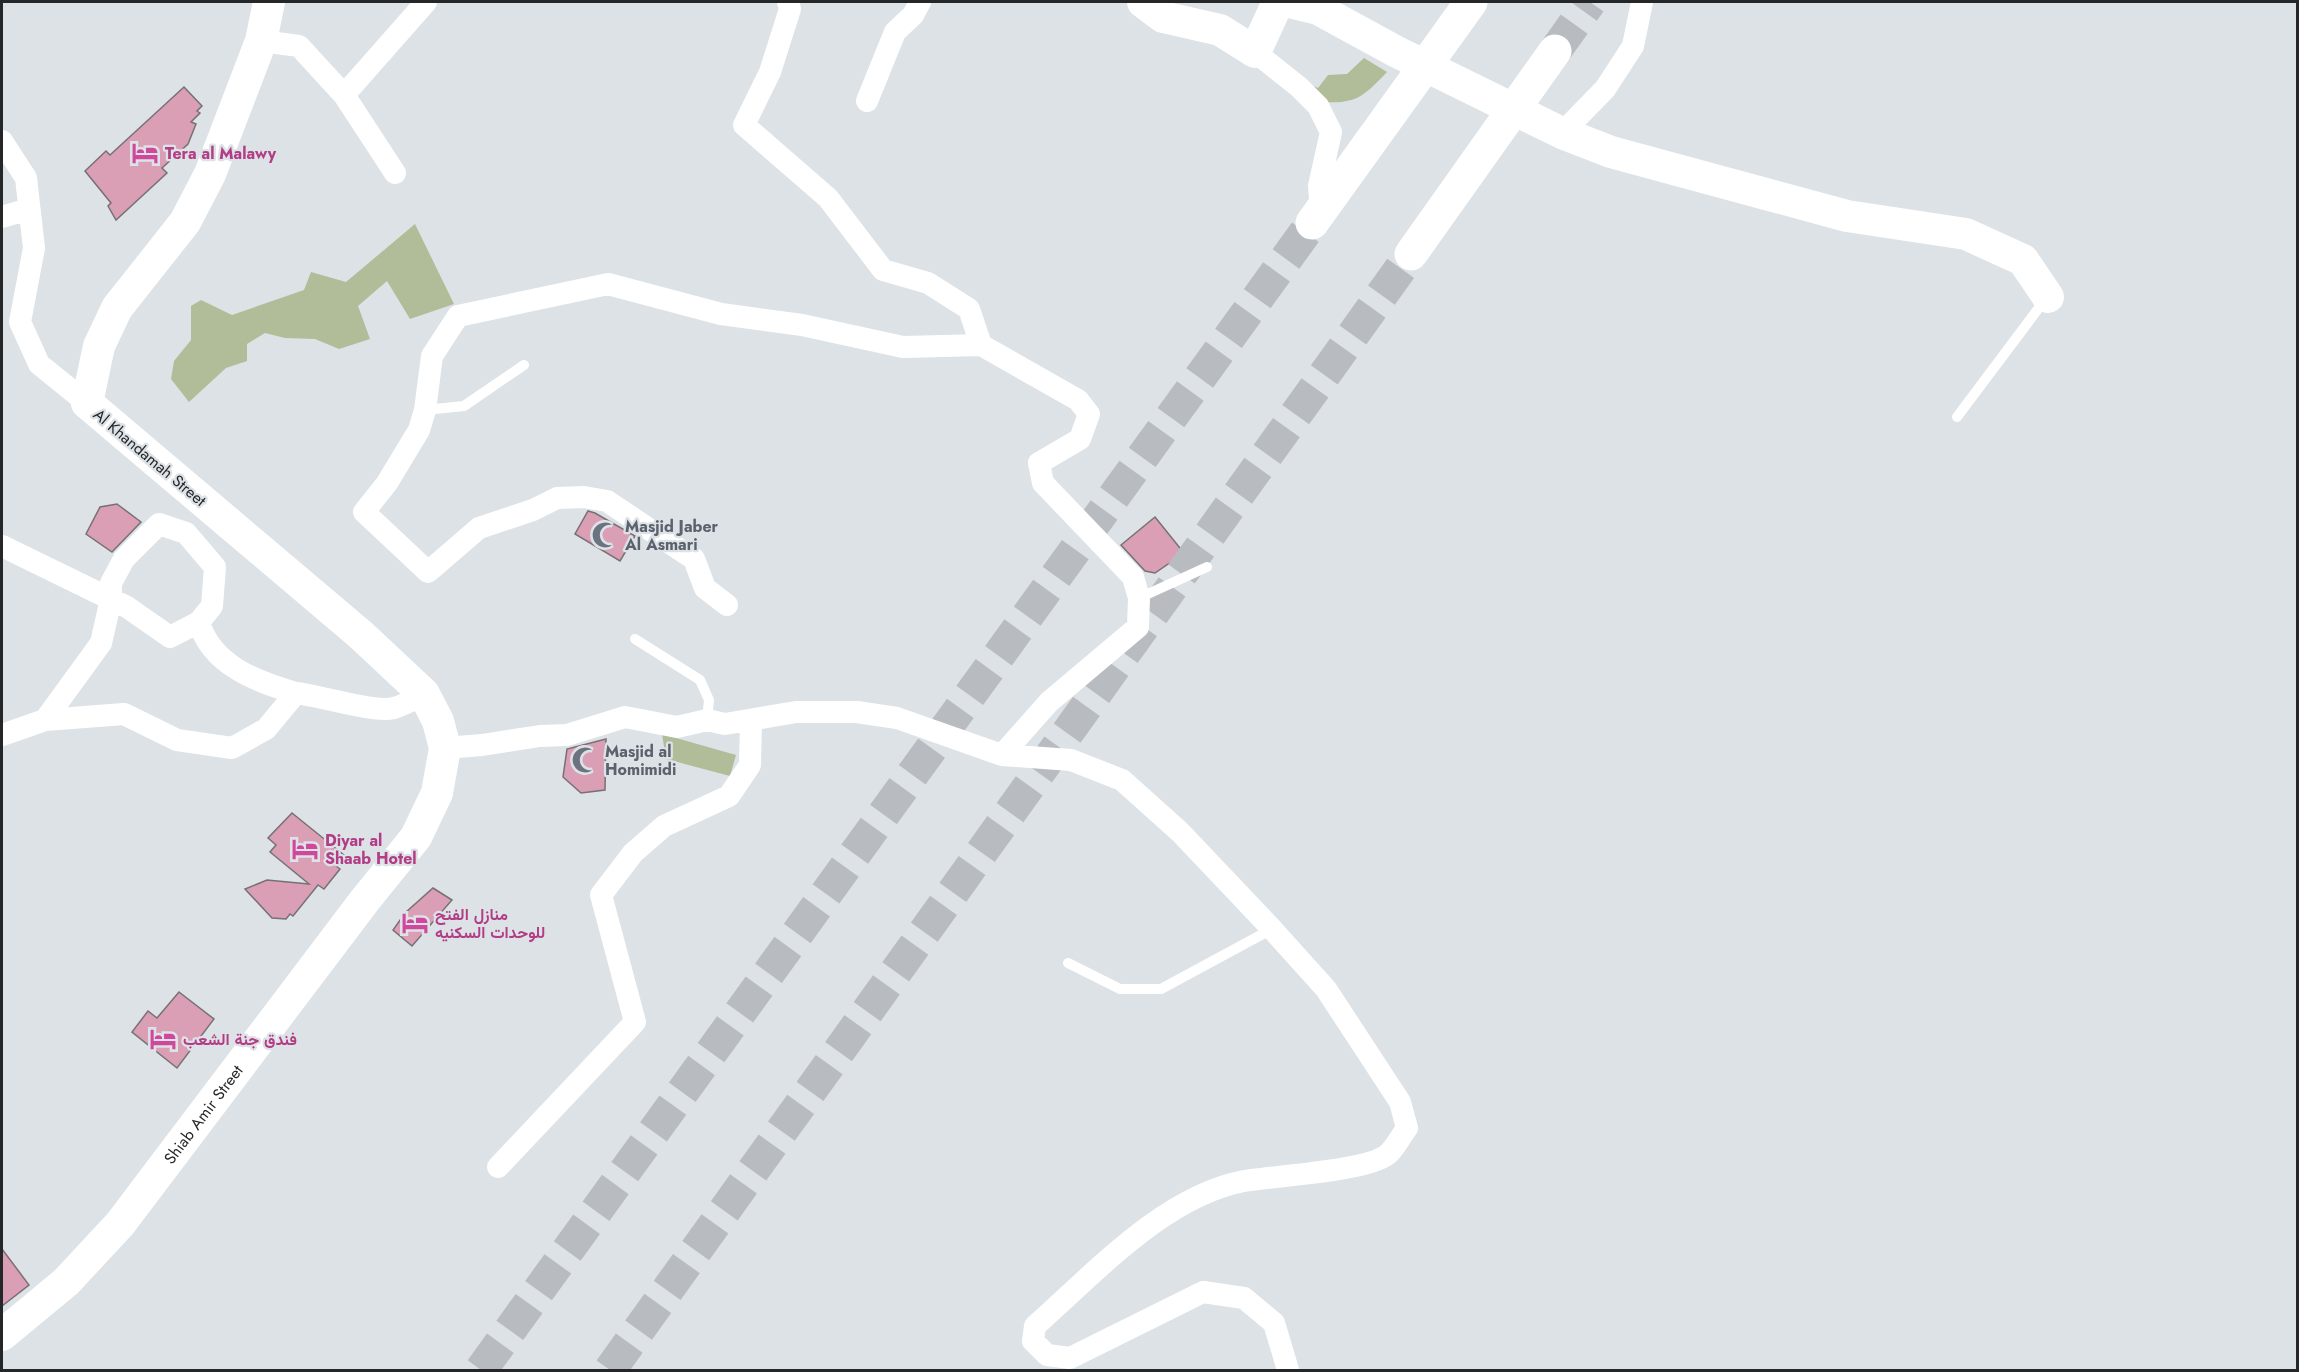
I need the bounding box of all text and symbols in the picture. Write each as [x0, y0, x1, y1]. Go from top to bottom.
hotel icon: Tera al Malawy [130, 138, 160, 168]
place label: Tera al Malawy [165, 142, 277, 165]
street label: Al Khandamah Street [88, 403, 211, 512]
place label: Masjid Jaber Al Asmari [624, 515, 719, 556]
mosque icon: Masjid Jaber Al Asmari [590, 520, 620, 550]
place label: Masjid al Homimidi [605, 740, 676, 781]
mosque icon: Masjid al Homimidi [570, 745, 600, 775]
place label: Diyar al Shaab Hotel [325, 829, 417, 870]
hotel icon: Diyar al Shaab Hotel [290, 834, 320, 864]
place label: منازل الفتح للوحدات السكنيه [435, 903, 545, 944]
hotel icon: منازل الفتح للوحدات السكنيه [400, 908, 430, 938]
hotel icon: فندق جنة الشعب [148, 1024, 178, 1054]
place label: فندق جنة الشعب [183, 1028, 297, 1051]
street label: Shiab Amir Street [158, 1060, 249, 1169]

